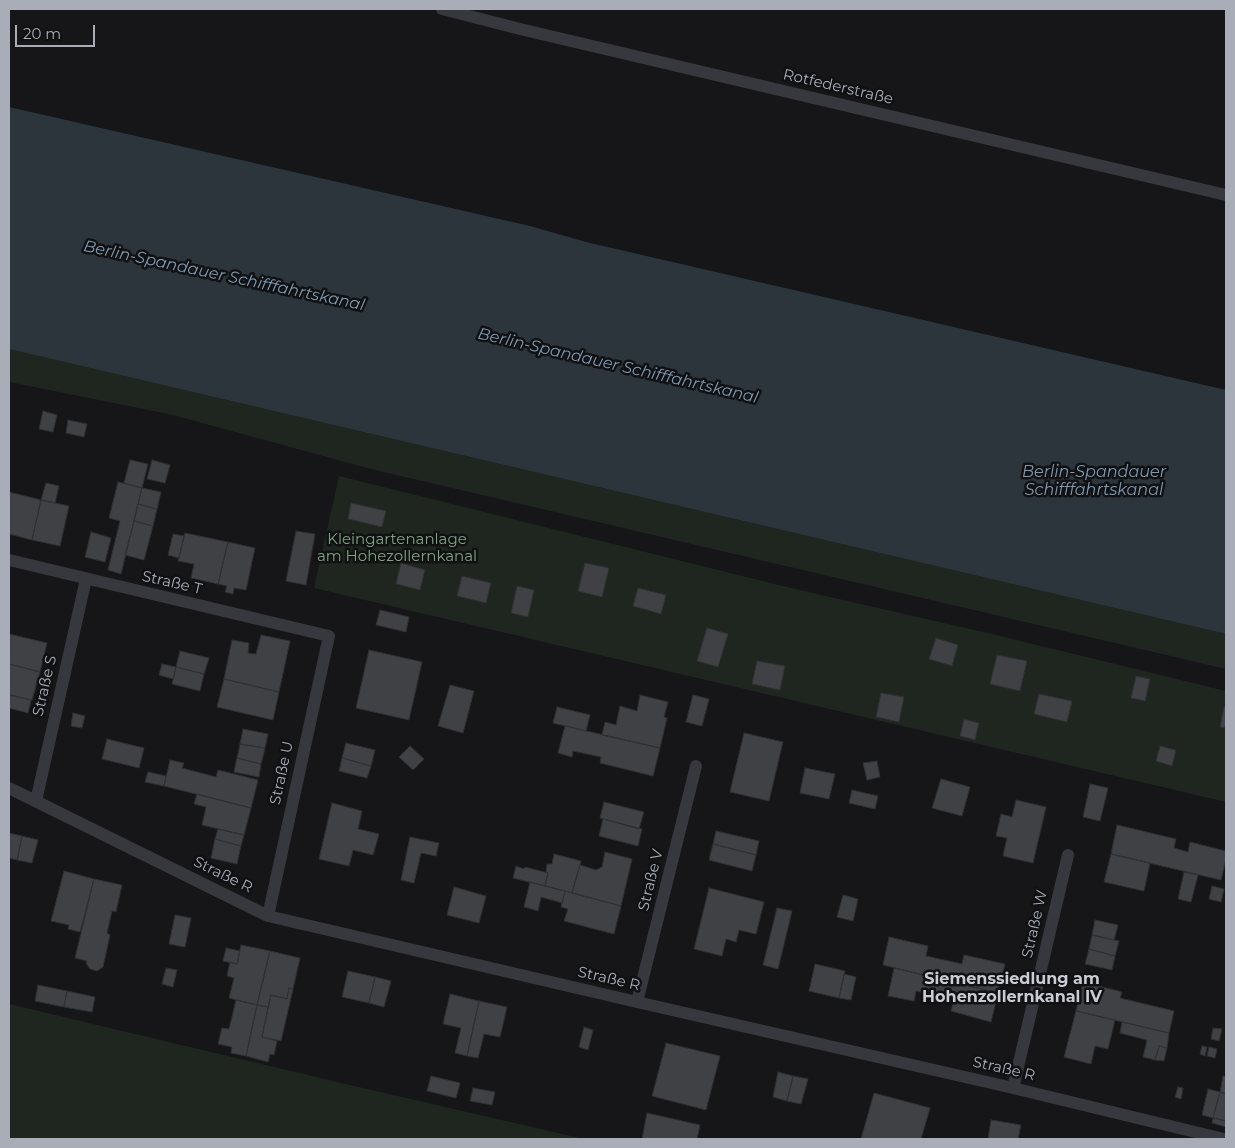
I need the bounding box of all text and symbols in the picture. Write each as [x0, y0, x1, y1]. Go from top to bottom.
scale bar [18, 15, 98, 47]
text: 20 m [23, 24, 61, 43]
street label: Rotfederstraße [781, 66, 895, 108]
water label: Berlin-Spandauer Schifffahrtskanal [82, 237, 366, 315]
water label: Berlin-Spandauer Schifffahrtskanal [476, 324, 760, 408]
water label: Berlin-Spandauer Schifffahrtskanal [1022, 462, 1166, 500]
park label: Kleingartenanlage am Hohezollernkanal [317, 531, 477, 566]
street label: Straße T [140, 567, 204, 599]
street label: Straße S [29, 654, 61, 718]
street label: Straße U [266, 740, 298, 806]
street label: Straße V [635, 847, 667, 913]
street label: Straße R [191, 853, 255, 897]
street label: Straße W [1018, 888, 1052, 960]
street label: Straße R [576, 963, 642, 995]
district label: Siemenssiedlung am Hohenzollernkanal IV [922, 969, 1102, 1007]
street label: Straße R [971, 1053, 1037, 1085]

